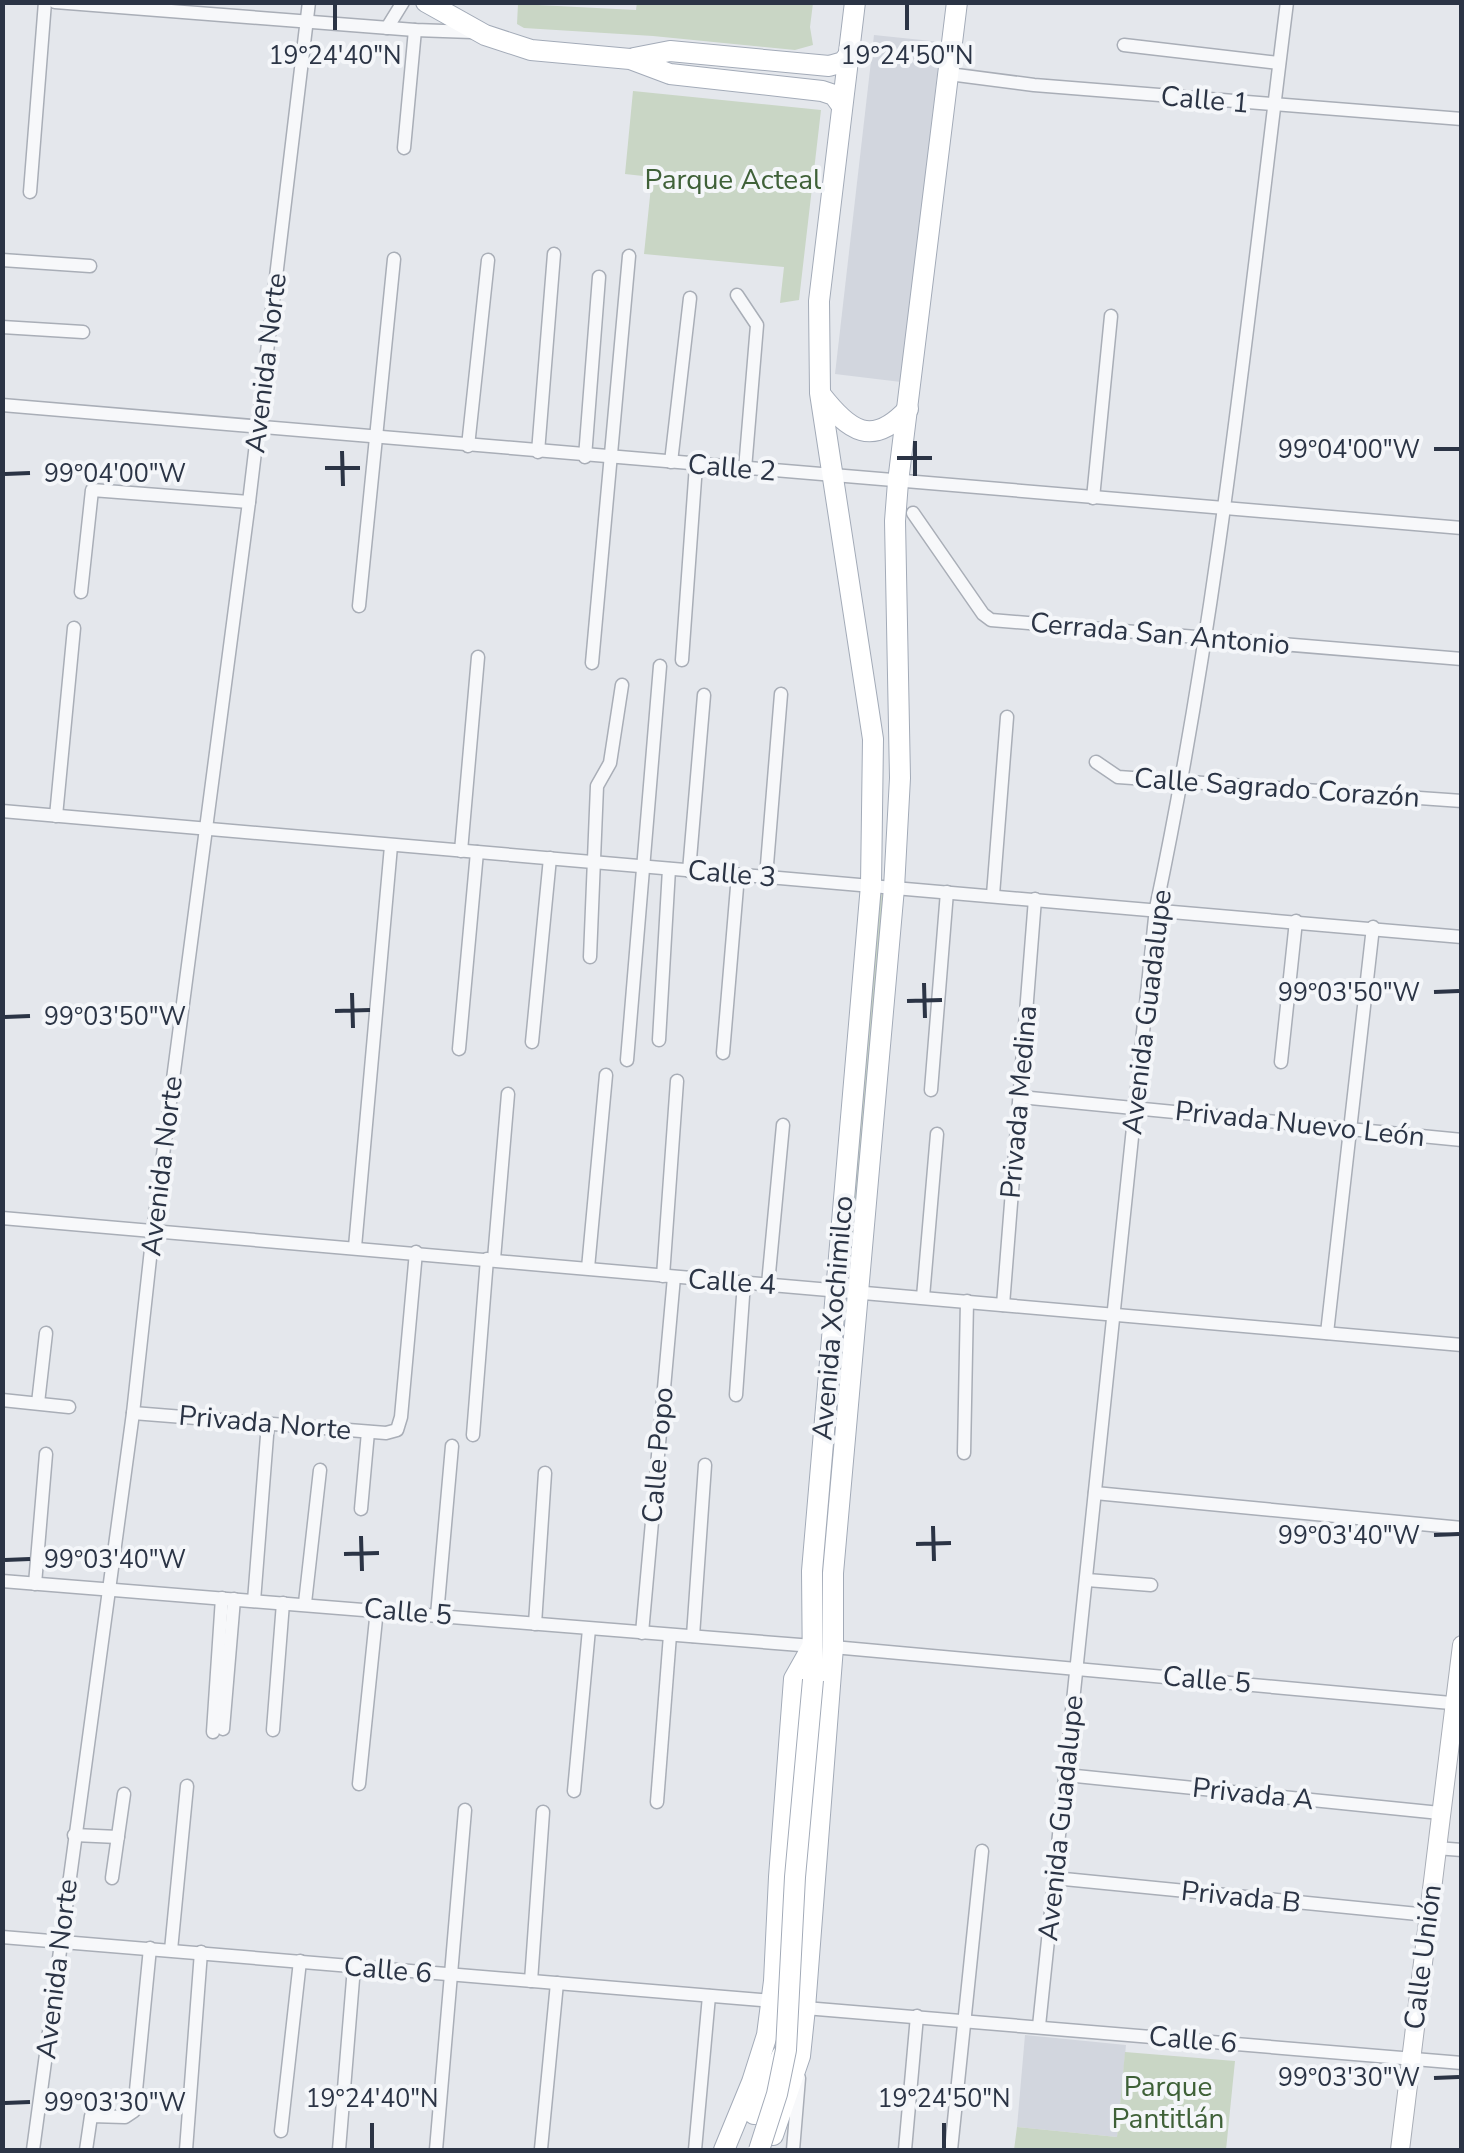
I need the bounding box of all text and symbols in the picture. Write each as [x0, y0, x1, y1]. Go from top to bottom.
text: 19°24'40"N [268, 39, 402, 73]
text: 19°24'50"N [840, 39, 974, 73]
street label: Calle 1 [1159, 77, 1251, 123]
park label: Parque Acteal [645, 161, 822, 199]
street label: Avenida Norte [236, 271, 296, 455]
text: 99°04'00"W [1278, 433, 1420, 467]
street label: Calle 2 [686, 445, 778, 491]
text: 99°04'00"W [44, 457, 186, 491]
street label: Cerrada San Antonio [1029, 604, 1291, 664]
street label: Calle Sagrado Corazón [1133, 759, 1421, 817]
street label: Calle 3 [686, 851, 778, 897]
street label: Avenida Guadalupe [1113, 887, 1181, 1137]
text: 99°03'50"W [1278, 976, 1420, 1010]
text: 99°03'50"W [44, 1000, 186, 1034]
street label: Privada Medina [992, 1004, 1046, 1200]
street label: Avenida Norte [132, 1074, 192, 1258]
street label: Privada Nuevo León [1173, 1092, 1427, 1156]
street label: Avenida Xochimilco [803, 1194, 863, 1442]
street label: Calle 4 [687, 1260, 777, 1304]
street label: Calle Popo [633, 1385, 683, 1525]
street label: Privada Norte [177, 1397, 353, 1449]
text: 99°03'40"W [1278, 1519, 1420, 1553]
text: 99°03'40"W [44, 1543, 186, 1577]
street label: Calle 5 [362, 1589, 454, 1635]
street label: Calle 5 [1161, 1657, 1253, 1703]
street label: Avenida Guadalupe [1029, 1693, 1093, 1943]
street label: Privada A [1190, 1769, 1316, 1819]
street label: Privada B [1179, 1872, 1303, 1922]
street label: Avenida Norte [27, 1877, 87, 2061]
street label: Calle Unión [1395, 1882, 1451, 2032]
street label: Calle 6 [342, 1947, 434, 1993]
street label: Calle 6 [1147, 2017, 1239, 2063]
text: 99°03'30"W [1278, 2061, 1420, 2095]
park label: Parque Pantitlán [1112, 2068, 1224, 2138]
text: 19°24'40"N [305, 2082, 439, 2116]
text: 19°24'50"N [877, 2082, 1011, 2116]
text: 99°03'30"W [44, 2086, 186, 2120]

